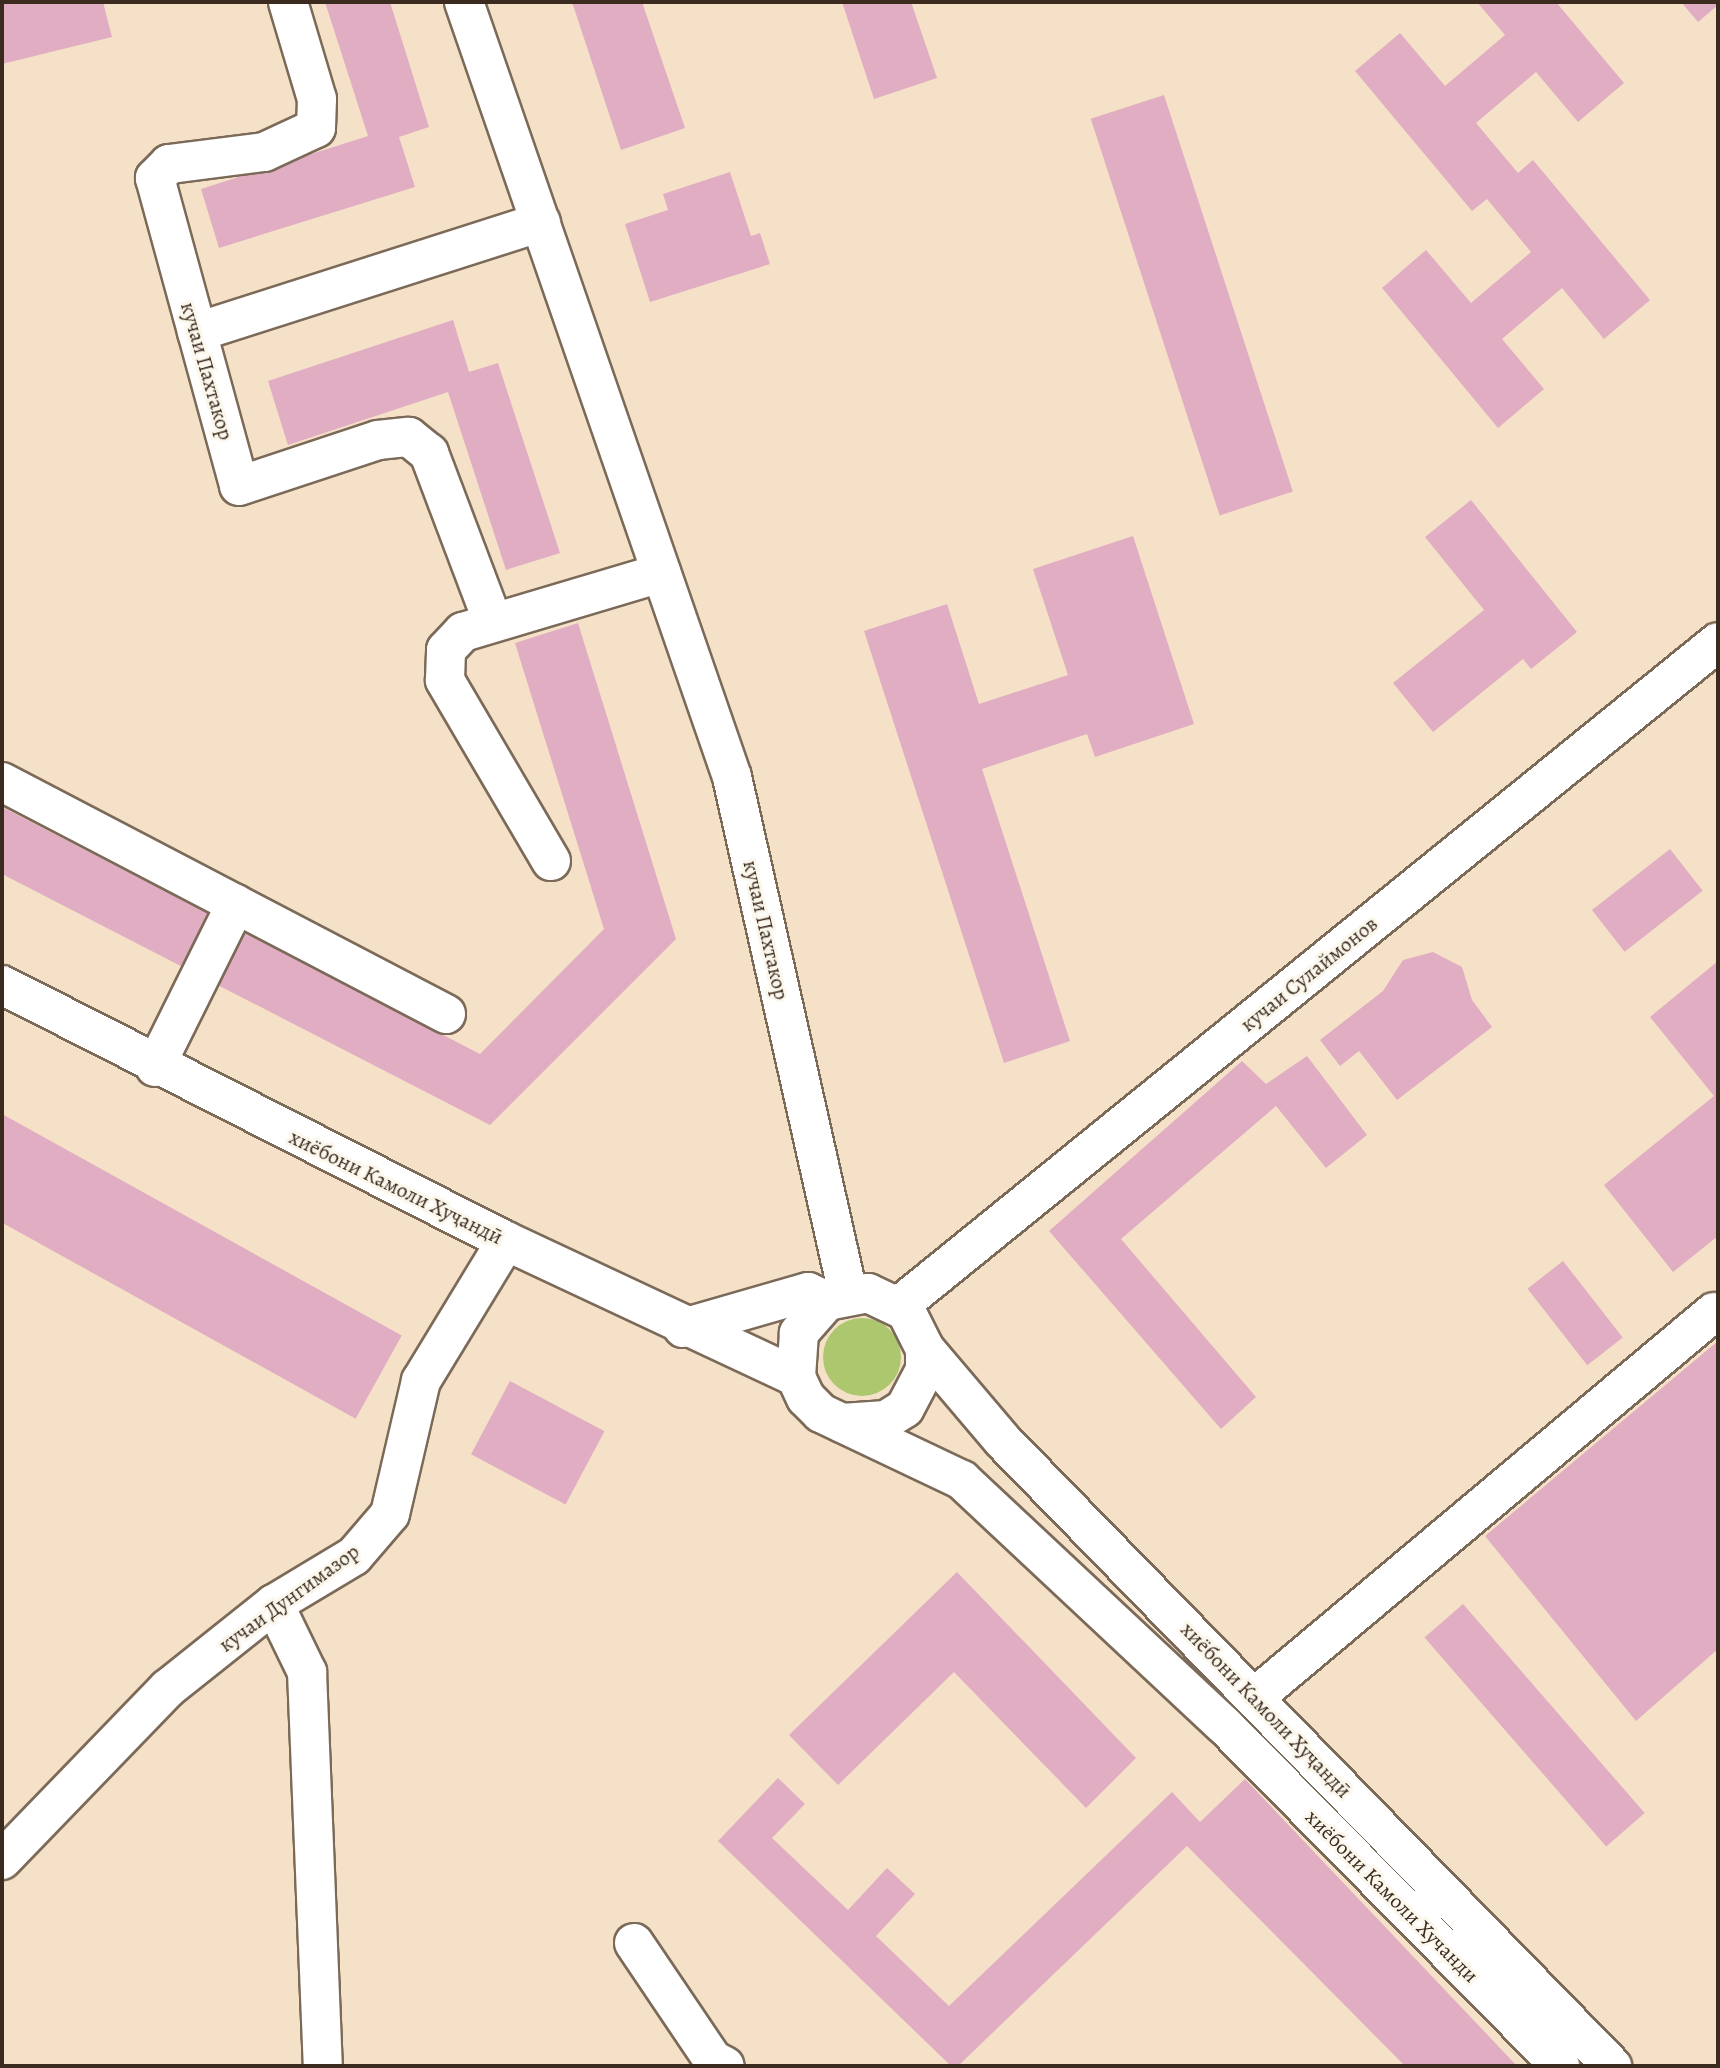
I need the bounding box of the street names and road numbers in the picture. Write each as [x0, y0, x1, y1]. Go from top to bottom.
street label: кучаи Пахтакор [175, 299, 239, 443]
street label: кучаи Пахтакор [738, 858, 794, 1002]
street label: кучаи Сулаймонов [1235, 911, 1383, 1037]
street label: хиёбони Камоли Хуҷандӣ [285, 1124, 507, 1250]
street label: кучаи Дунгимазор [214, 1539, 364, 1657]
street label: хиёбони Камоли Хуҷандӣ [1176, 1617, 1356, 1803]
street label: хиёбони Камоли Хучанди [1300, 1804, 1484, 1988]

